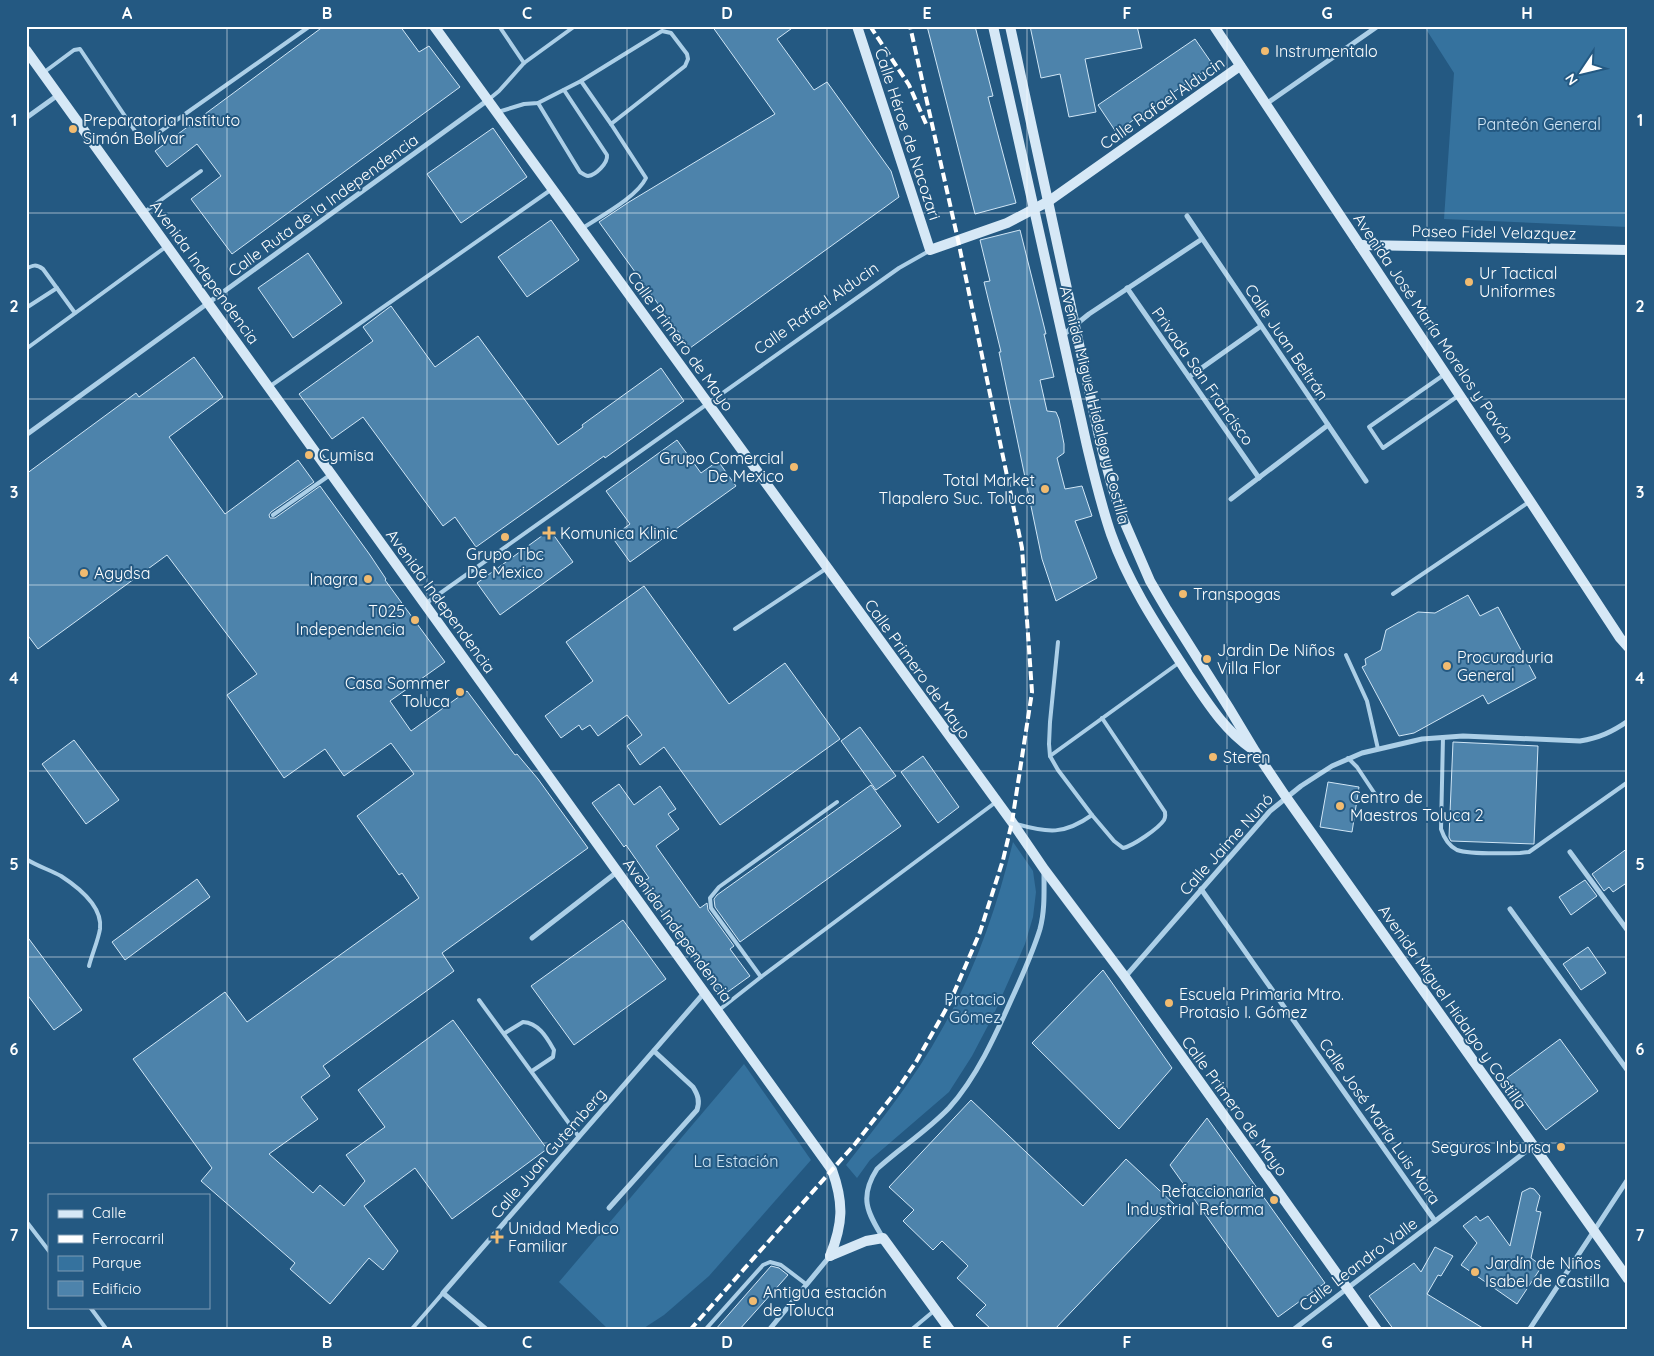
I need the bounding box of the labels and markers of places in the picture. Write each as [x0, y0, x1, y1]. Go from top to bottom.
place label: Instrumentalo [1275, 41, 1378, 61]
marker: Instrumentalo [1259, 45, 1271, 57]
place label: Preparatoria Instituto Simón Bolívar [83, 110, 240, 148]
marker: Preparatoria Instituto Simón Bolívar [67, 123, 79, 135]
place label: Ur Tactical Uniformes [1479, 263, 1558, 301]
marker: Ur Tactical Uniformes [1463, 276, 1475, 288]
place label: Cymisa [319, 445, 374, 465]
place label: Grupo Comercial De Mexico [659, 448, 784, 486]
marker: Cymisa [303, 449, 315, 461]
marker: Grupo Comercial De Mexico [788, 461, 800, 473]
place label: Total Market Tlapalero Suc. Toluca [878, 470, 1035, 508]
marker: Total Market Tlapalero Suc. Toluca [1039, 483, 1051, 495]
place label: Komunica Klinic [560, 523, 678, 543]
marker: Komunica Klinic [542, 526, 556, 540]
marker: Grupo Tbc De Mexico [499, 531, 511, 543]
place label: Grupo Tbc De Mexico [466, 544, 544, 582]
place label: Agydsa [94, 563, 150, 583]
marker: Agydsa [78, 567, 90, 579]
place label: Inagra [309, 569, 358, 589]
marker: Inagra [362, 573, 374, 585]
place label: Transpogas [1193, 584, 1281, 604]
marker: Transpogas [1177, 588, 1189, 600]
place label: T025 Independencia [296, 601, 405, 639]
marker: T025 Independencia [409, 614, 421, 626]
place label: Jardin De Niños Villa Flor [1217, 640, 1335, 678]
place label: Procuraduria General [1457, 647, 1553, 685]
marker: Jardin De Niños Villa Flor [1201, 653, 1213, 665]
marker: Procuraduria General [1441, 660, 1453, 672]
place label: Casa Sommer Toluca [345, 673, 450, 711]
marker: Casa Sommer Toluca [454, 686, 466, 698]
place label: Steren [1223, 747, 1270, 767]
marker: Steren [1207, 751, 1219, 763]
place label: Centro de Maestros Toluca 2 [1350, 787, 1484, 825]
marker: Centro de Maestros Toluca 2 [1334, 800, 1346, 812]
place label: Escuela Primaria Mtro. Protasio I. Gómez [1179, 984, 1344, 1022]
marker: Escuela Primaria Mtro. Protasio I. Gómez [1163, 997, 1175, 1009]
place label: Seguros Inbursa [1431, 1137, 1551, 1157]
marker: Seguros Inbursa [1555, 1141, 1567, 1153]
place label: Refaccionaria Industrial Reforma [1126, 1181, 1264, 1219]
marker: Refaccionaria Industrial Reforma [1268, 1194, 1280, 1206]
place label: Unidad Medico Familiar [508, 1218, 619, 1256]
marker: Unidad Medico Familiar [490, 1230, 504, 1244]
place label: Jardín de Niños Isabel de Castilla [1485, 1253, 1610, 1291]
marker: Jardín de Niños Isabel de Castilla [1469, 1266, 1481, 1278]
place label: Antigua estación de Toluca [763, 1282, 887, 1320]
marker: Antigua estación de Toluca [747, 1295, 759, 1307]

